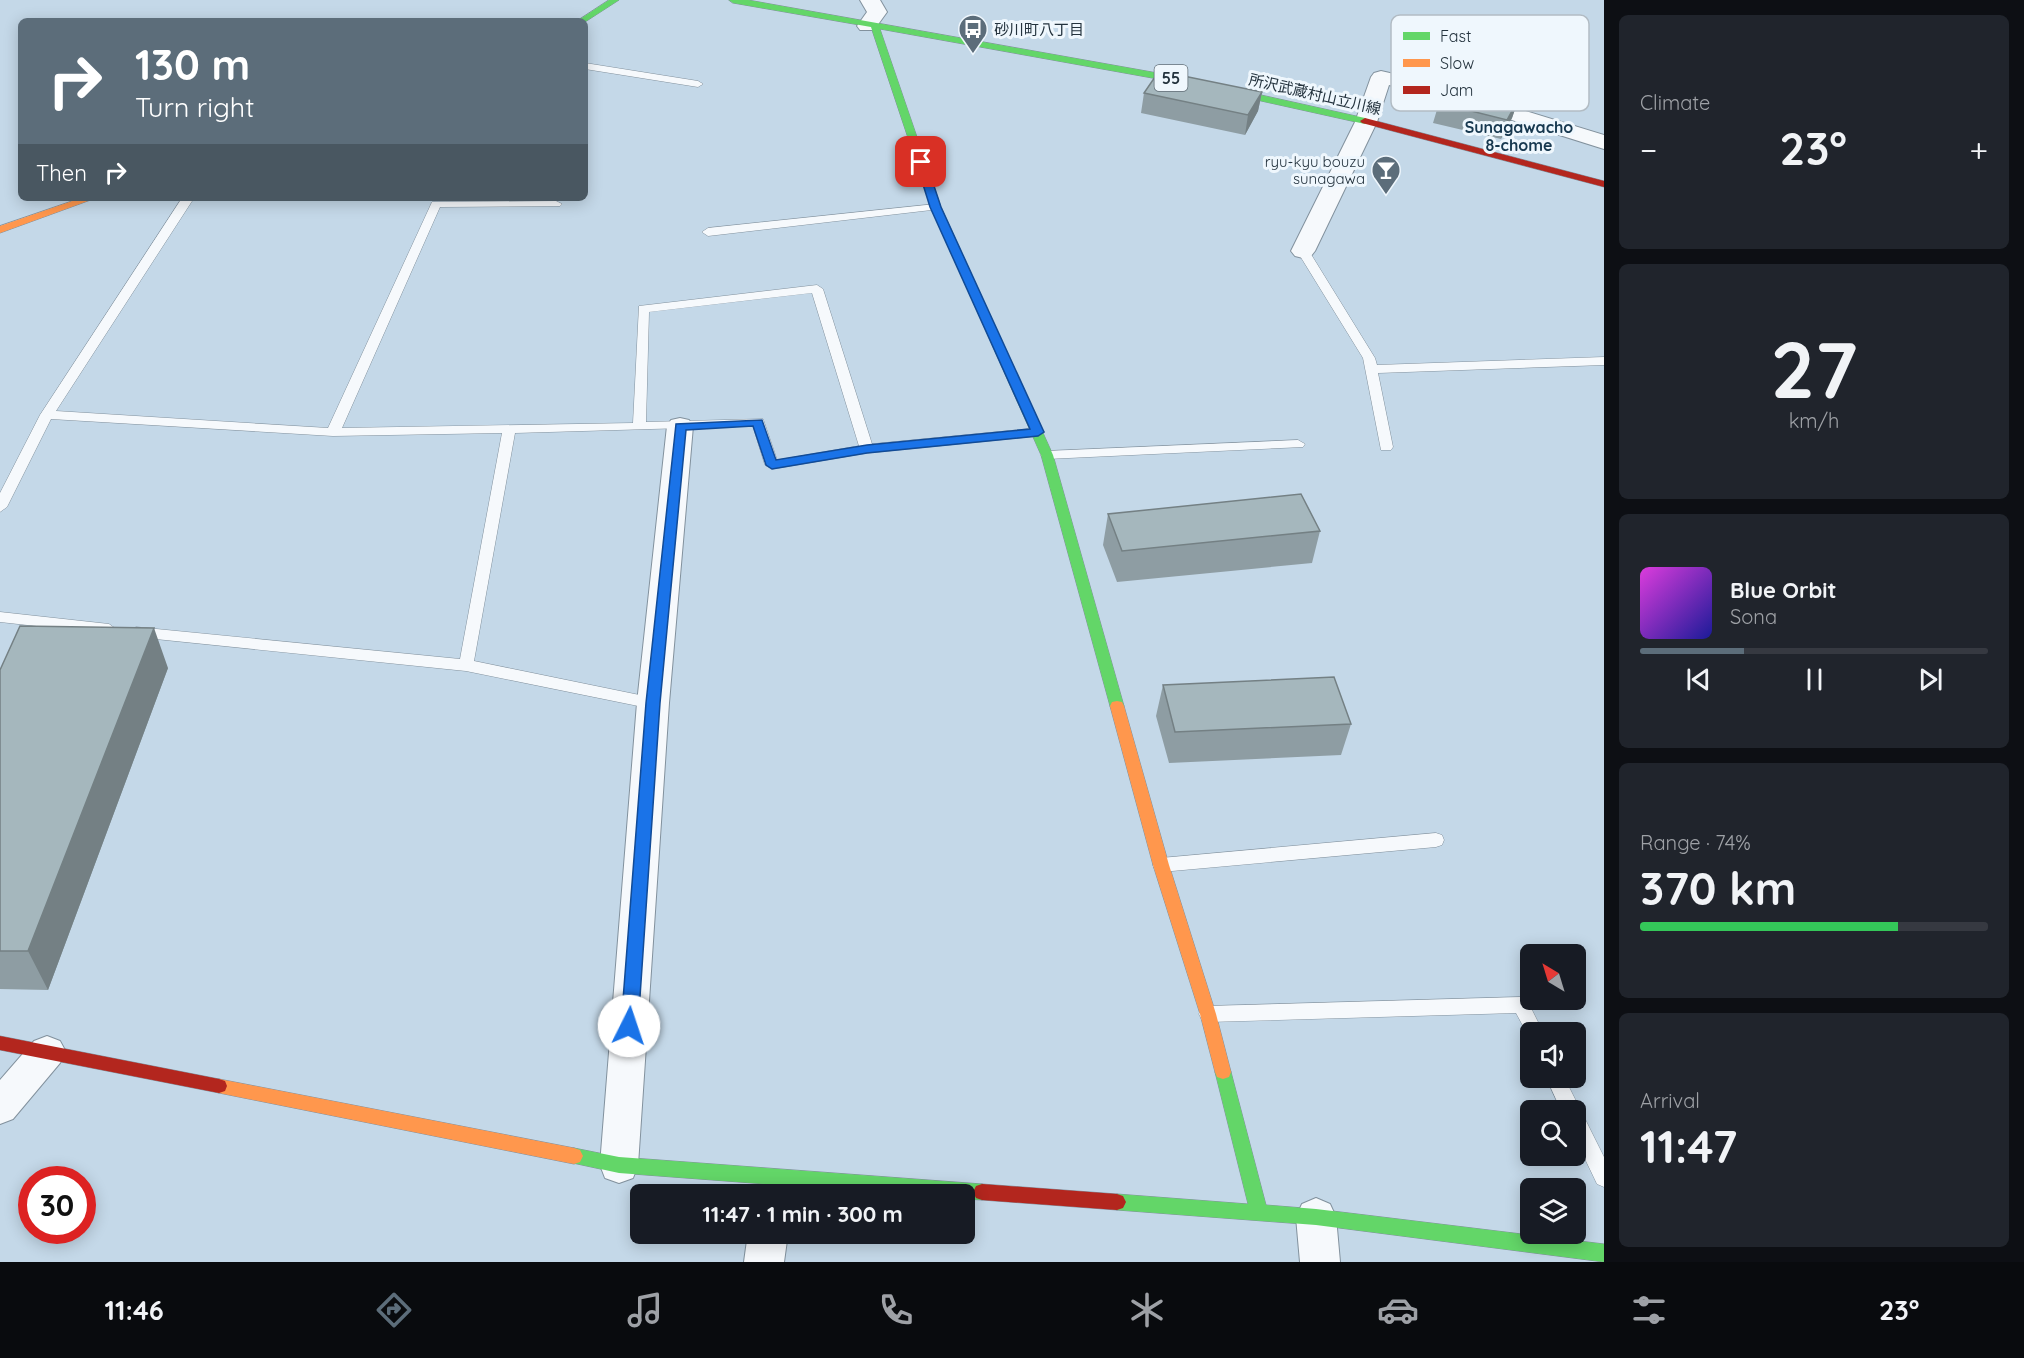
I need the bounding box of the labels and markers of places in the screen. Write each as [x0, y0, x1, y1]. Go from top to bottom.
bus stop icon: 砂川町八丁目 [957, 13, 989, 55]
place label: 砂川町八丁目 [994, 20, 1084, 39]
pin [895, 136, 946, 187]
place label: ryu-kyu bouzu sunagawa [1265, 152, 1365, 188]
bar icon: ryu-kyu bouzu sunagawa [1370, 154, 1402, 196]

